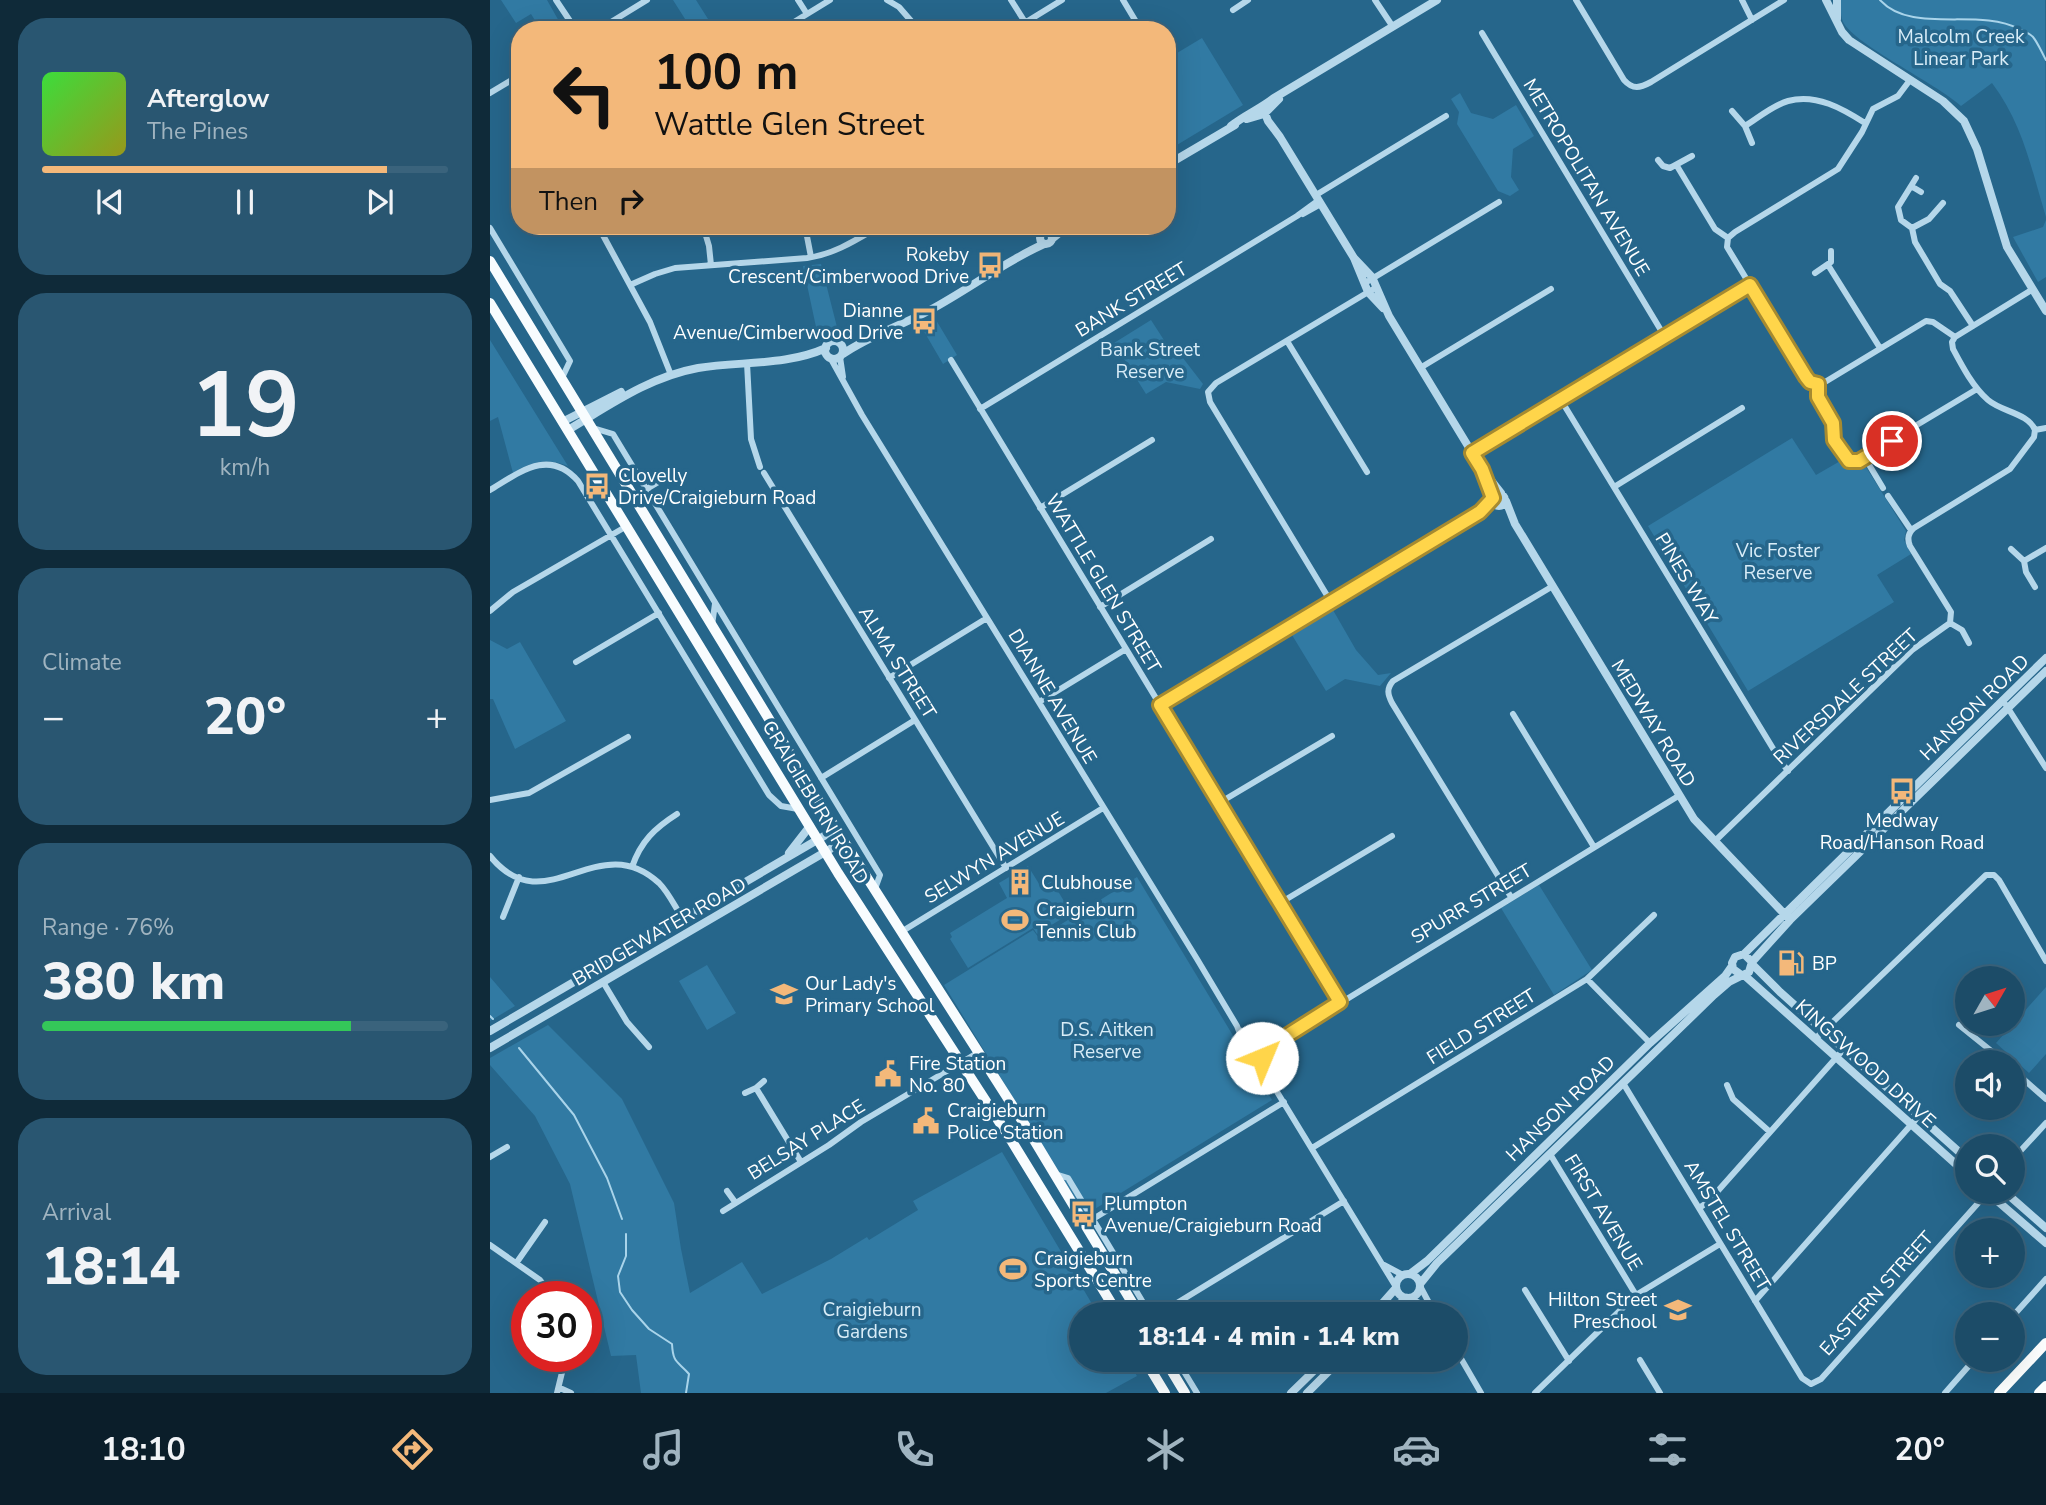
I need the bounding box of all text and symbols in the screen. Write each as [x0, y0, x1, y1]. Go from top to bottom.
park label: Malcolm Creek Linear Park [1898, 24, 2025, 72]
text: 100 m [654, 39, 798, 106]
icon: left [539, 49, 630, 140]
street label: METROPOLITAN AVENUE [1517, 74, 1656, 281]
text: Afterglow [147, 81, 270, 116]
text: Wattle Glen Street [654, 103, 924, 146]
text: The Pines [147, 116, 248, 147]
icon: right [612, 182, 650, 220]
icon: previous [91, 183, 129, 221]
icon: pause [226, 183, 264, 221]
icon: next [361, 183, 399, 221]
text: Then [539, 184, 598, 219]
place label: Rokeby Crescent/Cimberwood Drive [728, 242, 969, 290]
bus stop icon: Rokeby Crescent/Cimberwood Drive [975, 250, 1005, 280]
street label: BANK STREET [1071, 256, 1193, 344]
place label: Dianne Avenue/Cimberwood Drive [673, 298, 903, 346]
bus stop icon: Dianne Avenue/Cimberwood Drive [909, 306, 939, 336]
park label: Bank Street Reserve [1100, 337, 1200, 385]
text: 19 [190, 344, 300, 468]
pin [1862, 411, 1922, 471]
icon: arrive [1873, 422, 1911, 460]
text: km/h [220, 452, 270, 483]
place label: Clovelly Drive/Craigieburn Road [618, 463, 816, 511]
bus stop icon: Clovelly Drive/Craigieburn Road [582, 471, 612, 501]
street label: WATTLE GLEN STREET [1039, 489, 1167, 678]
street label: PINES WAY [1649, 528, 1724, 630]
park label: Vic Foster Reserve [1735, 538, 1820, 586]
street label: ALMA STREET [852, 601, 942, 724]
street label: RIVERSDALE STREET [1768, 622, 1924, 771]
street label: DIANNE AVENUE [1002, 624, 1103, 769]
text: Climate [42, 647, 122, 678]
street label: HANSON ROAD [1914, 649, 2035, 767]
street label: MEDWAY ROAD [1605, 655, 1702, 792]
text: 20° [204, 681, 286, 752]
text: − [42, 692, 65, 743]
text: + [425, 692, 448, 743]
street label: CRAIGIEBURN ROAD [756, 716, 874, 889]
bus stop icon: Medway Road/Hanson Road [1887, 776, 1917, 806]
street label: SELWYN AVENUE [920, 806, 1069, 910]
place label: Medway Road/Hanson Road [1820, 808, 1984, 856]
street label: SPURR STREET [1406, 857, 1537, 950]
building icon: Clubhouse [1005, 867, 1035, 897]
place label: Clubhouse [1041, 870, 1132, 896]
street label: BRIDGEWATER ROAD [568, 871, 751, 992]
place label: Craigieburn Tennis Club [1036, 897, 1136, 945]
sports icon: Craigieburn Tennis Club [1000, 905, 1030, 935]
text: Range · 76% [42, 912, 174, 943]
text: 380 km [42, 946, 225, 1017]
fuel station icon: BP [1776, 948, 1806, 978]
place label: BP [1812, 951, 1837, 977]
north arrow [1955, 966, 2025, 1036]
map controls [1955, 966, 2025, 1372]
place label: Our Lady's Primary School [805, 971, 935, 1019]
school or university icon: Our Lady's Primary School [769, 979, 799, 1009]
street label: FIELD STREET [1422, 983, 1542, 1071]
street label: KINGSWOOD DRIVE [1790, 994, 1941, 1134]
park label: D.S. Aitken Reserve [1060, 1017, 1154, 1065]
position arrow [1225, 1021, 1299, 1095]
street label: HANSON ROAD [1500, 1050, 1621, 1168]
button: sound [1955, 1050, 2025, 1120]
place label: Fire Station No. 80 [909, 1051, 1006, 1099]
public building icon: Fire Station No. 80 [873, 1059, 903, 1089]
street label: BELSAY PLACE [743, 1093, 870, 1186]
place label: Craigieburn Police Station [947, 1098, 1064, 1146]
public building icon: Craigieburn Police Station [911, 1106, 941, 1136]
button: search [1955, 1134, 2025, 1204]
street label: FIRST AVENUE [1558, 1149, 1648, 1276]
street label: AMSTEL STREET [1678, 1155, 1777, 1296]
place label: Plumpton Avenue/Craigieburn Road [1104, 1191, 1322, 1239]
text: Arrival [42, 1197, 111, 1228]
bus stop icon: Plumpton Avenue/Craigieburn Road [1068, 1199, 1098, 1229]
button: + [1955, 1218, 2025, 1288]
street label: EASTERN STREET [1814, 1225, 1940, 1361]
text: 18:14 [42, 1231, 180, 1302]
place label: Craigieburn Sports Centre [1034, 1246, 1152, 1294]
sports icon: Craigieburn Sports Centre [998, 1254, 1028, 1284]
speed limit sign: 30 [511, 1281, 602, 1372]
place label: Hilton Street Preschool [1548, 1287, 1657, 1335]
school or university icon: Hilton Street Preschool [1663, 1295, 1693, 1325]
park label: Craigieburn Gardens [823, 1297, 921, 1345]
button: − [1955, 1302, 2025, 1372]
text: 18:14 · 4 min · 1.4 km [1137, 1319, 1400, 1354]
icon: directions [388, 1425, 437, 1474]
icon: music [639, 1425, 688, 1474]
icon: phone [890, 1425, 939, 1474]
icon: climate [1141, 1425, 1190, 1474]
icon: car [1392, 1425, 1441, 1474]
icon: filters [1643, 1425, 1692, 1474]
text: 18:10 [101, 1428, 186, 1471]
text: 20° [1894, 1428, 1945, 1471]

